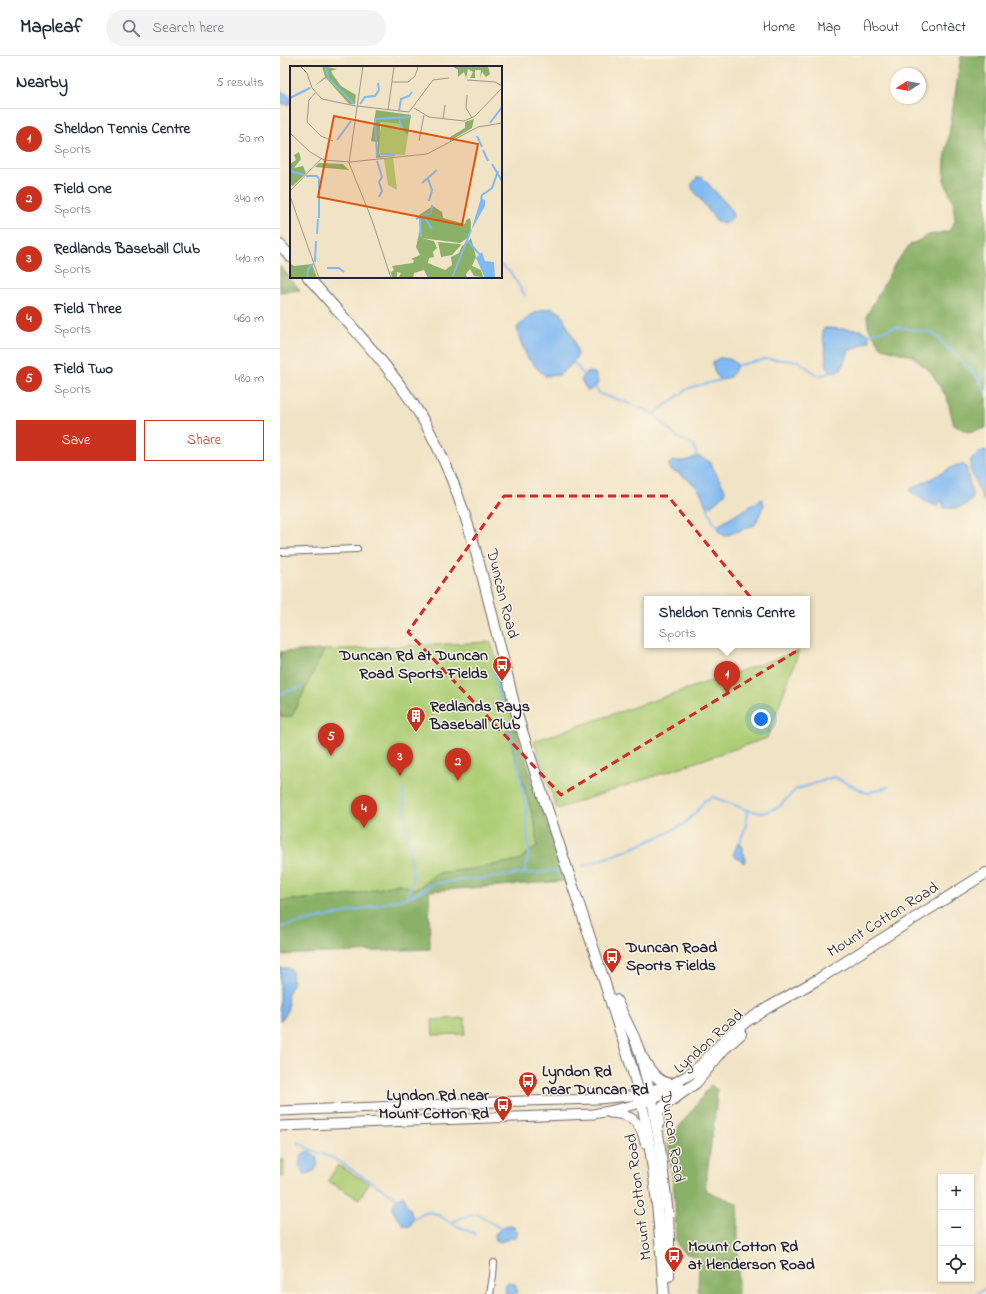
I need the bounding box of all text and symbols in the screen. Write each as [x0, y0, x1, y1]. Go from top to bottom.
search box [106, 10, 386, 46]
text: Mapleaf [20, 14, 82, 41]
icon: search [120, 17, 142, 39]
text: Search here [152, 17, 224, 39]
text: Home [763, 17, 795, 38]
text: Map [817, 17, 841, 38]
text: About [863, 17, 899, 38]
text: Contact [921, 17, 966, 38]
inset map [290, 66, 502, 278]
north arrow [890, 68, 926, 104]
text: Nearby [16, 70, 68, 95]
text: 5 results [216, 73, 264, 92]
text: Sheldon Tennis Centre [54, 118, 190, 140]
text: 1 [27, 129, 31, 148]
text: 50 m [238, 129, 264, 148]
text: Sports [54, 140, 91, 159]
text: Field One [54, 178, 112, 200]
text: 2 [26, 189, 32, 208]
text: 340 m [234, 189, 264, 208]
text: Sports [54, 200, 91, 219]
text: Redlands Baseball Club [54, 238, 200, 260]
text: 3 [26, 249, 32, 268]
text: 410 m [236, 249, 264, 268]
text: Sports [54, 260, 91, 279]
text: Field Three [54, 298, 122, 320]
text: 4 [26, 309, 32, 328]
text: 460 m [234, 309, 264, 328]
text: Sports [54, 320, 91, 339]
text: Field Two [54, 358, 113, 380]
text: 5 [25, 369, 33, 388]
text: 480 m [235, 369, 264, 388]
text: Sports [54, 380, 91, 399]
button: Save [16, 420, 136, 461]
button: Share [144, 420, 264, 461]
street label: Duncan Road [479, 546, 525, 641]
popup [644, 596, 810, 648]
text: Sheldon Tennis Centre [659, 602, 795, 624]
text: Sports [659, 624, 696, 643]
place label: Duncan Rd at Duncan Road Sports Fields [338, 644, 488, 686]
bus stop icon: Duncan Rd at Duncan Road Sports Fields [491, 654, 513, 682]
pin: 1 [714, 661, 740, 694]
place label: Redlands Rays Baseball Club [429, 695, 530, 737]
building icon: Redlands Rays Baseball Club [405, 705, 427, 733]
your location [751, 709, 771, 729]
pin: 5 [318, 723, 344, 756]
pin: 3 [387, 743, 413, 776]
pin: 2 [445, 748, 471, 781]
pin: 4 [351, 795, 377, 828]
street label: Mount Cotton Road [823, 876, 943, 964]
place label: Duncan Road Sports Fields [625, 936, 717, 978]
bus stop icon: Duncan Road Sports Fields [601, 946, 623, 974]
street label: Lyndon Road [669, 1004, 749, 1080]
place label: Lyndon Rd near Duncan Rd [542, 1060, 649, 1102]
bus stop icon: Lyndon Rd near Duncan Rd [517, 1070, 539, 1098]
place label: Lyndon Rd near Mount Cotton Rd [379, 1084, 490, 1126]
street label: Duncan Road [653, 1089, 691, 1184]
bus stop icon: Lyndon Rd near Mount Cotton Rd [492, 1094, 514, 1122]
street label: Mount Cotton Road [619, 1132, 659, 1262]
map controls [938, 1174, 974, 1282]
button: + [938, 1174, 974, 1210]
button: − [938, 1210, 974, 1246]
place label: Mount Cotton Rd at Henderson Road [688, 1235, 815, 1277]
bus stop icon: Mount Cotton Rd at Henderson Road [663, 1245, 685, 1273]
button: locate [938, 1246, 974, 1282]

